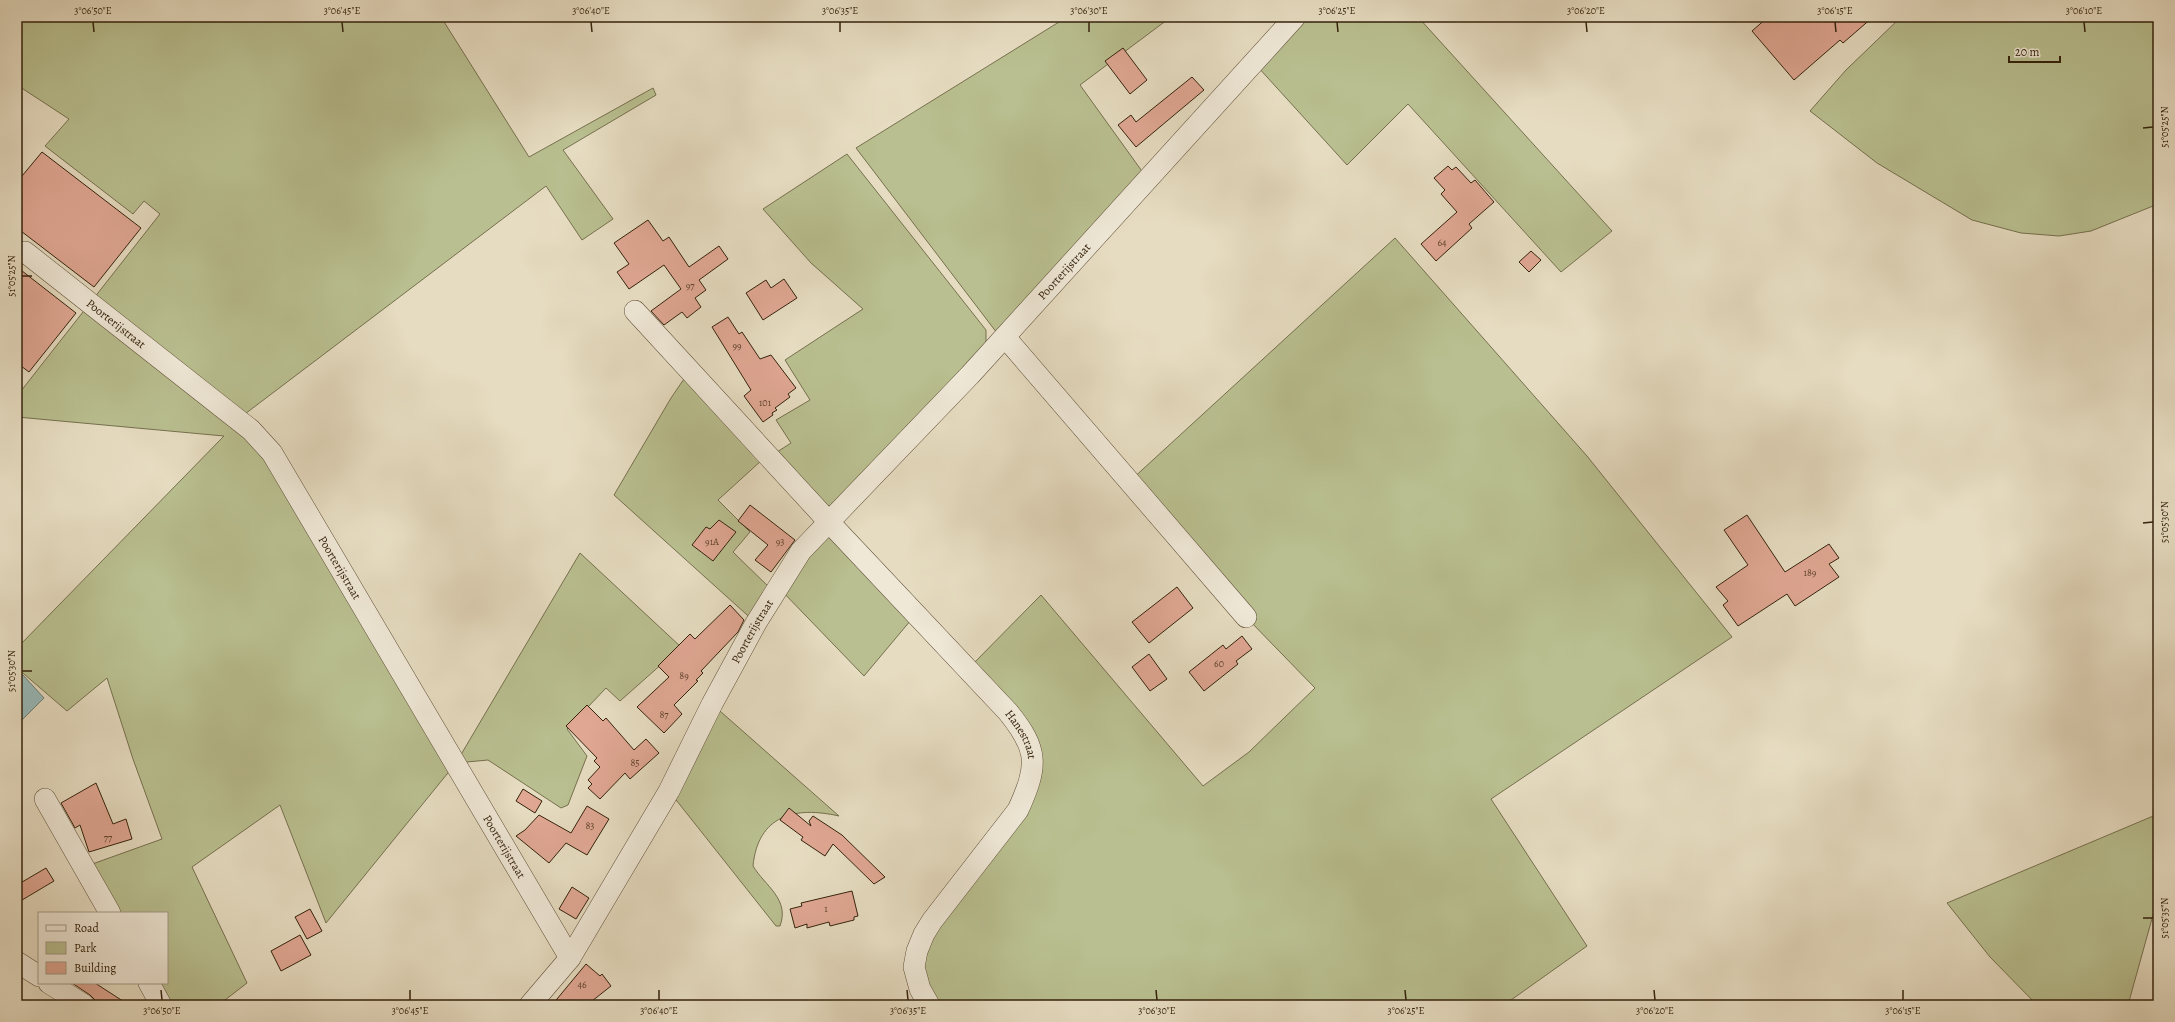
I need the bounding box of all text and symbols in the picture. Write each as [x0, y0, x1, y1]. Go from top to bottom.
text: 3°06'50"E [74, 4, 112, 17]
text: 3°06'45"E [324, 4, 360, 17]
text: 3°06'40"E [572, 4, 610, 17]
text: 3°06'35"E [822, 4, 858, 17]
text: 3°06'30"E [1070, 4, 1108, 17]
text: 3°06'25"E [1319, 4, 1355, 17]
text: 3°06'20"E [1567, 4, 1605, 17]
text: 3°06'15"E [1817, 4, 1853, 17]
text: 3°06'10"E [2066, 4, 2102, 17]
scale bar [2009, 38, 2060, 64]
text: 20 m [2015, 44, 2039, 60]
text: 51°05'25"N [2158, 106, 2171, 148]
house number: 64 [1437, 236, 1447, 249]
street label: Poorterijstraat [1034, 239, 1094, 303]
text: 51°05'25"N [5, 255, 18, 297]
house number: 97 [686, 279, 695, 292]
street label: Poorterijstraat [83, 295, 149, 352]
house number: 99 [732, 339, 742, 352]
house number: 101 [759, 396, 772, 409]
text: 51°05'30"N [2158, 501, 2171, 543]
street label: Poorterijstraat [315, 533, 365, 603]
house number: 91A [705, 535, 719, 548]
house number: 93 [776, 535, 784, 548]
house number: 189 [1804, 566, 1817, 579]
street label: Poorterijstraat [728, 596, 777, 666]
text: 51°05'30"N [5, 650, 18, 692]
house number: 60 [1214, 657, 1224, 670]
house number: 89 [679, 669, 689, 682]
street label: Hanestraat [1001, 706, 1040, 760]
house number: 87 [659, 708, 669, 721]
house number: 85 [630, 756, 640, 769]
street label: Poorterijstraat [479, 812, 529, 882]
house number: 83 [585, 819, 595, 832]
house number: 77 [104, 831, 113, 844]
text: 51°05'35"N [2158, 898, 2171, 938]
house number: 1 [824, 902, 828, 915]
legend [38, 912, 168, 984]
text: Road [74, 920, 100, 936]
text: Park [74, 940, 97, 956]
text: Building [74, 960, 116, 976]
house number: 46 [577, 978, 587, 991]
text: 3°06'50"E [143, 1004, 181, 1017]
text: 3°06'45"E [392, 1004, 428, 1017]
text: 3°06'40"E [640, 1004, 678, 1017]
text: 3°06'35"E [890, 1004, 926, 1017]
text: 3°06'30"E [1138, 1004, 1176, 1017]
text: 3°06'25"E [1388, 1004, 1424, 1017]
text: 3°06'20"E [1636, 1004, 1674, 1017]
text: 3°06'15"E [1885, 1004, 1921, 1017]

